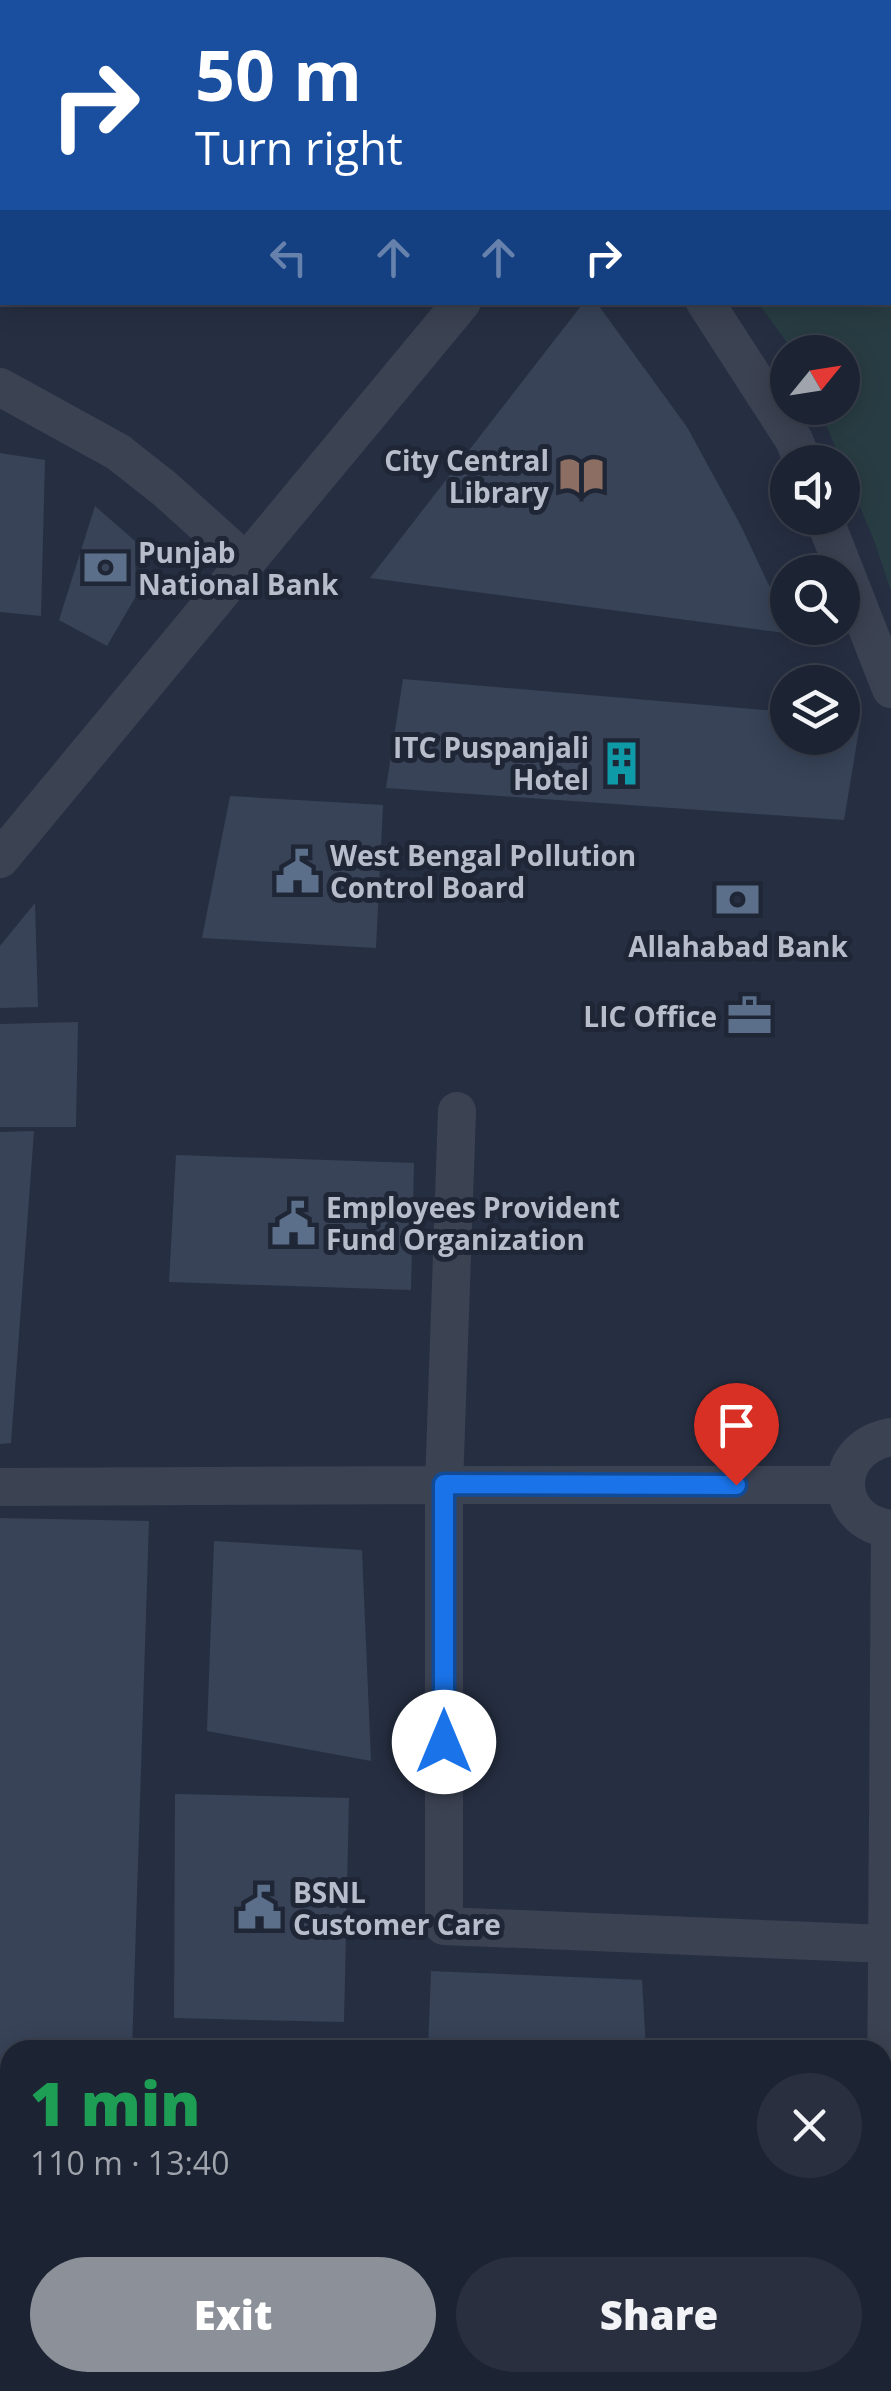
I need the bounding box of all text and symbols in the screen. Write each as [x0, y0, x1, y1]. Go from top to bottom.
text: 50 m [195, 26, 362, 122]
icon: right [30, 40, 160, 170]
text: Turn right [195, 117, 403, 178]
icon: left [261, 230, 316, 285]
icon: ahead [366, 230, 421, 285]
icon: ahead [471, 230, 526, 285]
icon: right [576, 230, 631, 285]
north arrow [770, 335, 860, 425]
map controls [770, 335, 860, 755]
place label: City Central Library [384, 441, 549, 511]
button: sound [770, 445, 860, 535]
library icon: City Central Library [558, 452, 606, 500]
place label: Punjab National Bank [138, 533, 339, 603]
bank icon: Punjab National Bank [81, 544, 129, 592]
button: search [770, 555, 860, 645]
button: layers [770, 665, 860, 755]
place label: ITC Puspanjali Hotel [393, 728, 589, 798]
building icon: ITC Puspanjali Hotel [598, 739, 646, 787]
place label: West Bengal Pollution Control Board [330, 836, 636, 906]
public building icon: West Bengal Pollution Control Board [273, 847, 321, 895]
bank icon: Allahabad Bank [714, 876, 762, 924]
place label: Allahabad Bank [628, 927, 849, 965]
office icon: LIC Office [726, 992, 774, 1040]
place label: LIC Office [583, 997, 717, 1035]
place label: Employees Provident Fund Organization [326, 1188, 620, 1258]
public building icon: Employees Provident Fund Organization [269, 1199, 317, 1247]
pin [694, 1383, 779, 1486]
icon: arrive [709, 1398, 764, 1453]
position arrow [392, 1690, 496, 1794]
place label: BSNL Customer Care [293, 1873, 501, 1943]
public building icon: BSNL Customer Care [236, 1884, 284, 1932]
text: 1 min [30, 2062, 200, 2144]
button: close [757, 2073, 862, 2178]
text: 110 m · 13:40 [30, 2141, 229, 2184]
button: Exit [30, 2257, 436, 2372]
button: Share [456, 2257, 862, 2372]

